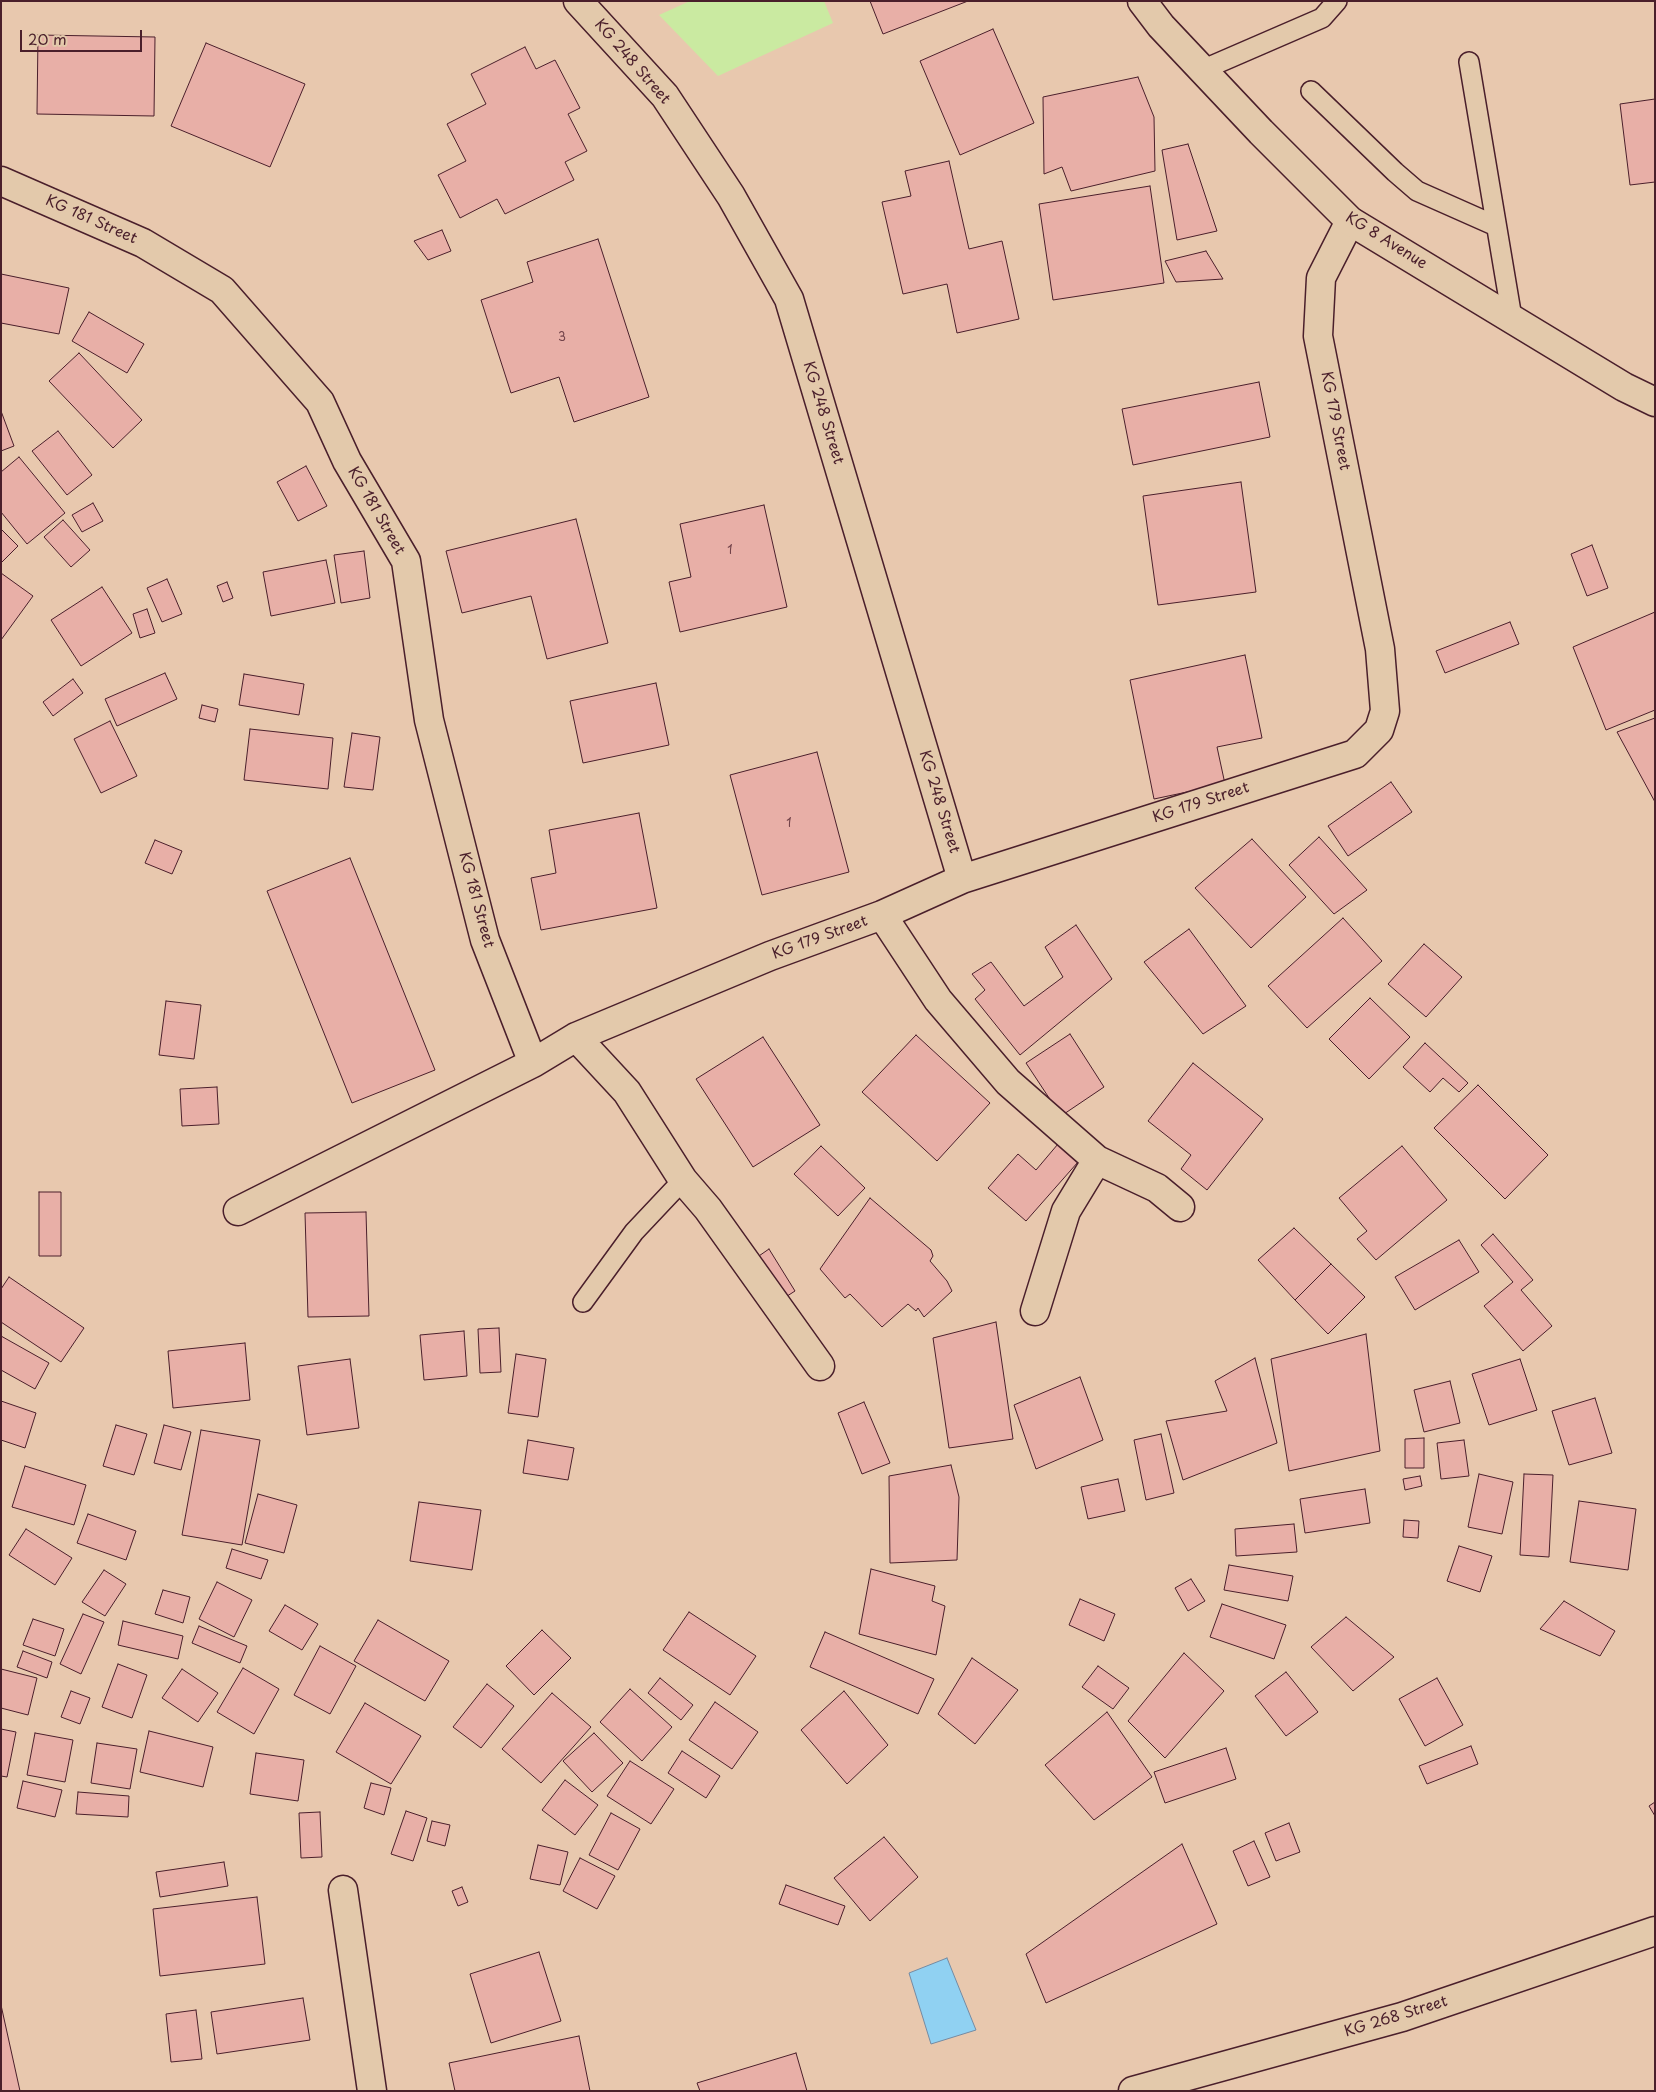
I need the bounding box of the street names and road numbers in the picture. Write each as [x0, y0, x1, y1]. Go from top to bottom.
street label: KG 248 Street [590, 16, 674, 108]
street label: KG 181 Street [42, 192, 140, 248]
street label: KG 8 Avenue [1342, 209, 1430, 273]
street label: KG 248 Street [799, 359, 847, 467]
street label: KG 179 Street [1317, 370, 1353, 472]
street label: KG 181 Street [344, 464, 408, 558]
street label: KG 248 Street [915, 748, 963, 856]
street label: KG 179 Street [1151, 779, 1251, 827]
street label: KG 181 Street [455, 850, 497, 950]
street label: KG 179 Street [770, 912, 870, 964]
street label: KG 268 Street [1342, 1993, 1450, 2041]

